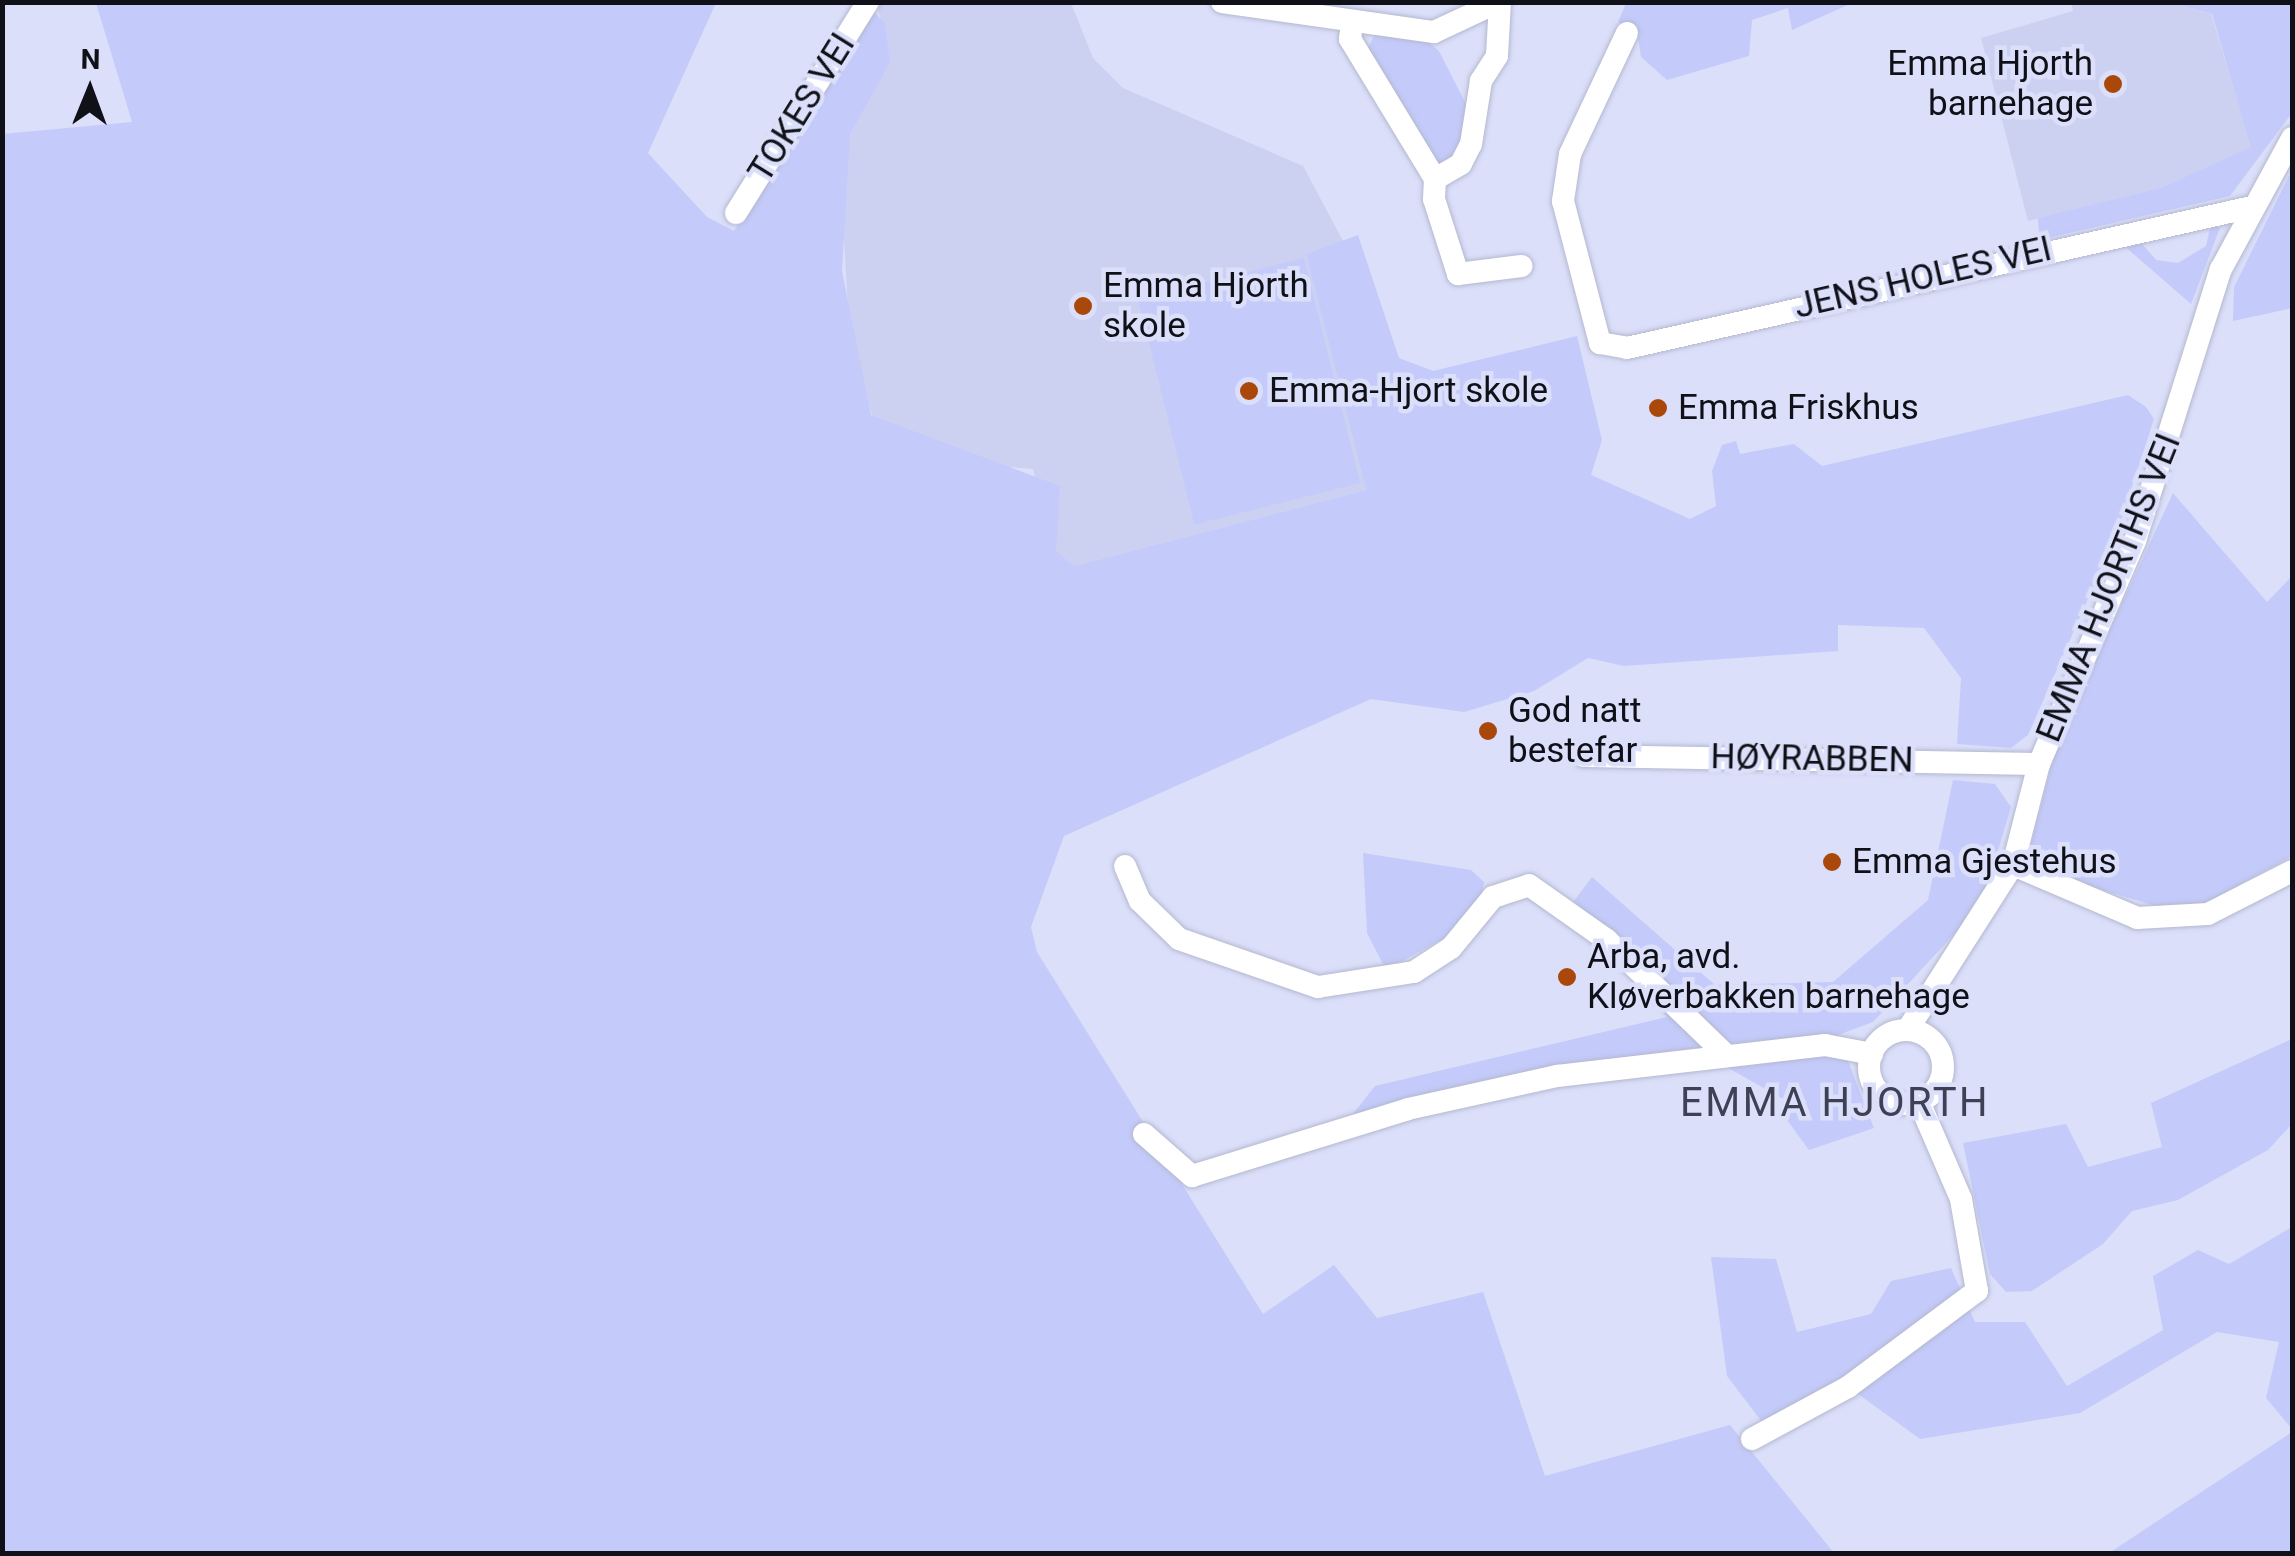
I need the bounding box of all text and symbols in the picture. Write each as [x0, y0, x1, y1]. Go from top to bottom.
street label: TOKES VEI [740, 26, 864, 190]
north arrow [40, 40, 140, 140]
text: N [80, 43, 101, 76]
place label: Emma Hjorth barnehage [1887, 43, 2093, 125]
marker: Emma Hjorth barnehage [2102, 73, 2124, 95]
street label: JENS HOLES VEI [1790, 228, 2056, 328]
place label: Emma Hjorth skole [1103, 265, 1309, 347]
marker: Emma Hjorth skole [1072, 295, 1094, 317]
place label: Emma-Hjort skole [1269, 370, 1548, 412]
marker: Emma-Hjort skole [1238, 380, 1260, 402]
place label: Emma Friskhus [1678, 387, 1919, 429]
marker: Emma Friskhus [1647, 397, 1669, 419]
street label: EMMA HJORTHS VEI [2028, 428, 2190, 748]
place label: God natt bestefar [1508, 690, 1641, 772]
marker: God natt bestefar [1477, 720, 1499, 742]
street label: HØYRABBEN [1710, 736, 1914, 782]
place label: Emma Gjestehus [1852, 841, 2116, 883]
marker: Emma Gjestehus [1821, 851, 1843, 873]
place label: Arba, avd. Kløverbakken barnehage [1587, 936, 1970, 1018]
marker: Arba, avd. Kløverbakken barnehage [1556, 966, 1578, 988]
district label: EMMA HJORTH [1680, 1079, 1990, 1127]

